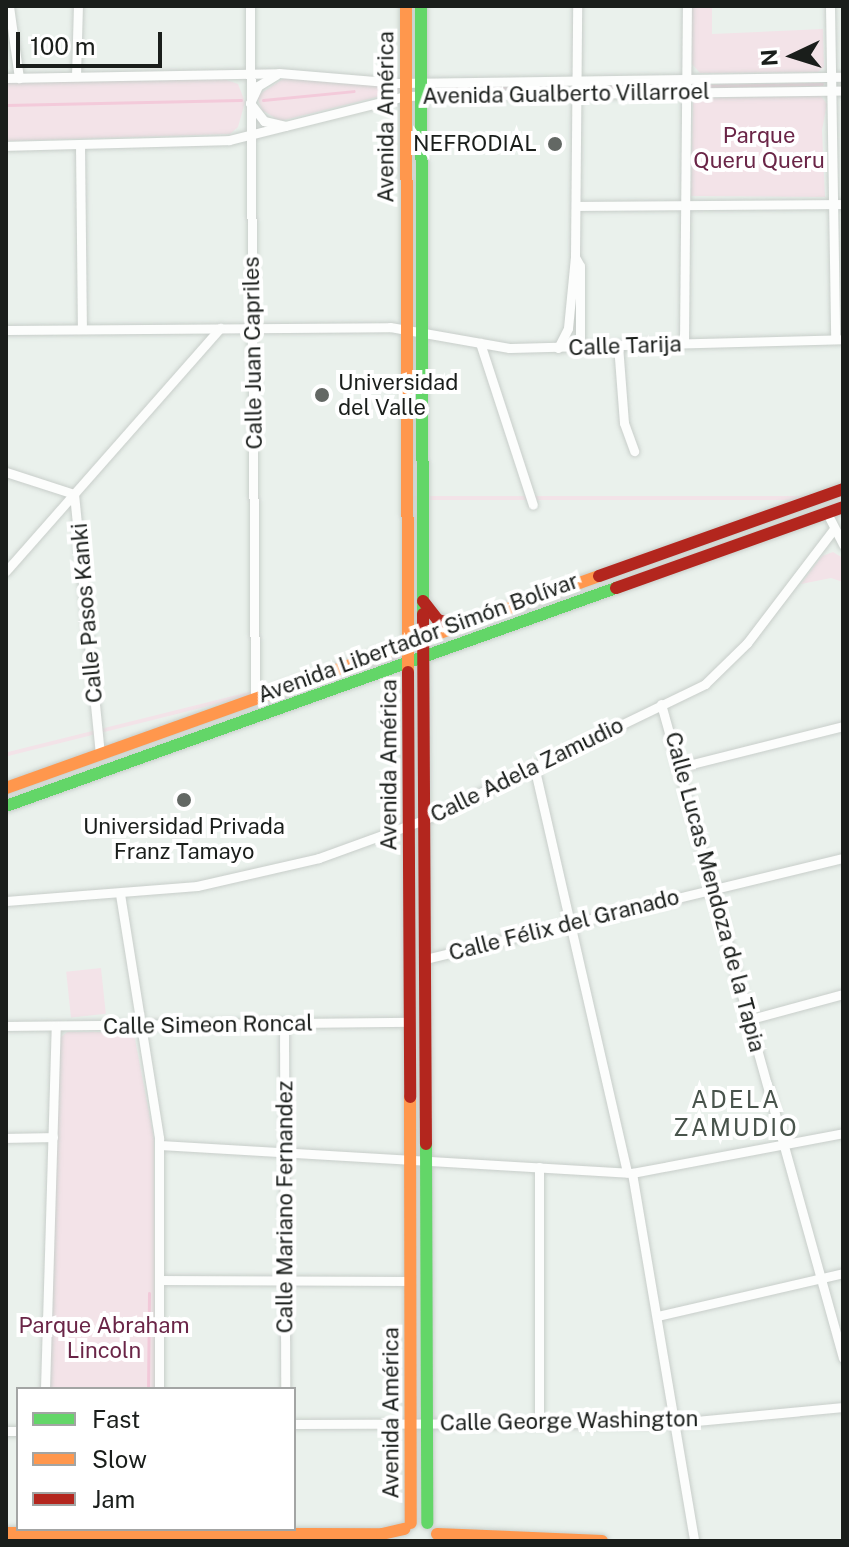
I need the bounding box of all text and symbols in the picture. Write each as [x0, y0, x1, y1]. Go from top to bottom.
scale bar [20, 16, 166, 66]
north arrow [753, 16, 833, 96]
street label: Avenida América [373, 31, 399, 203]
text: 100 m [30, 32, 96, 60]
text: N [755, 48, 783, 67]
street label: Avenida Gualberto Villarroel [422, 78, 710, 110]
park label: Parque Queru Queru [693, 122, 825, 174]
place label: NEFRODIAL [413, 131, 537, 157]
marker: NEFRODIAL [544, 133, 566, 155]
street label: Calle Juan Capriles [238, 256, 268, 450]
street label: Calle Tarija [568, 331, 682, 361]
place label: Universidad del Valle [338, 369, 458, 420]
marker: Universidad del Valle [313, 386, 331, 404]
street label: Calle Pasos Kanki [66, 522, 108, 704]
street label: Avenida Libertador Simón Bolívar [254, 568, 582, 708]
street label: Avenida América [376, 679, 402, 851]
street label: Calle Adela Zamudio [426, 712, 628, 828]
street label: Calle Lucas Mendoza de la Tapia [659, 729, 771, 1055]
marker: Universidad Privada Franz Tamayo [175, 791, 193, 809]
place label: Universidad Privada Franz Tamayo [83, 813, 285, 864]
street label: Calle Félix del Granado [446, 884, 682, 966]
street label: Calle Simeon Roncal [103, 1010, 313, 1040]
street label: Calle Mariano Fernandez [272, 1081, 298, 1333]
district label: ADELA ZAMUDIO [673, 1086, 799, 1142]
park label: Parque Abraham Lincoln [18, 1312, 190, 1364]
street label: Avenida América [378, 1327, 404, 1499]
legend [16, 1387, 296, 1531]
text: Fast [92, 1405, 140, 1433]
street label: Calle George Washington [439, 1406, 699, 1436]
text: Slow [92, 1445, 147, 1473]
text: Jam [92, 1485, 135, 1513]

